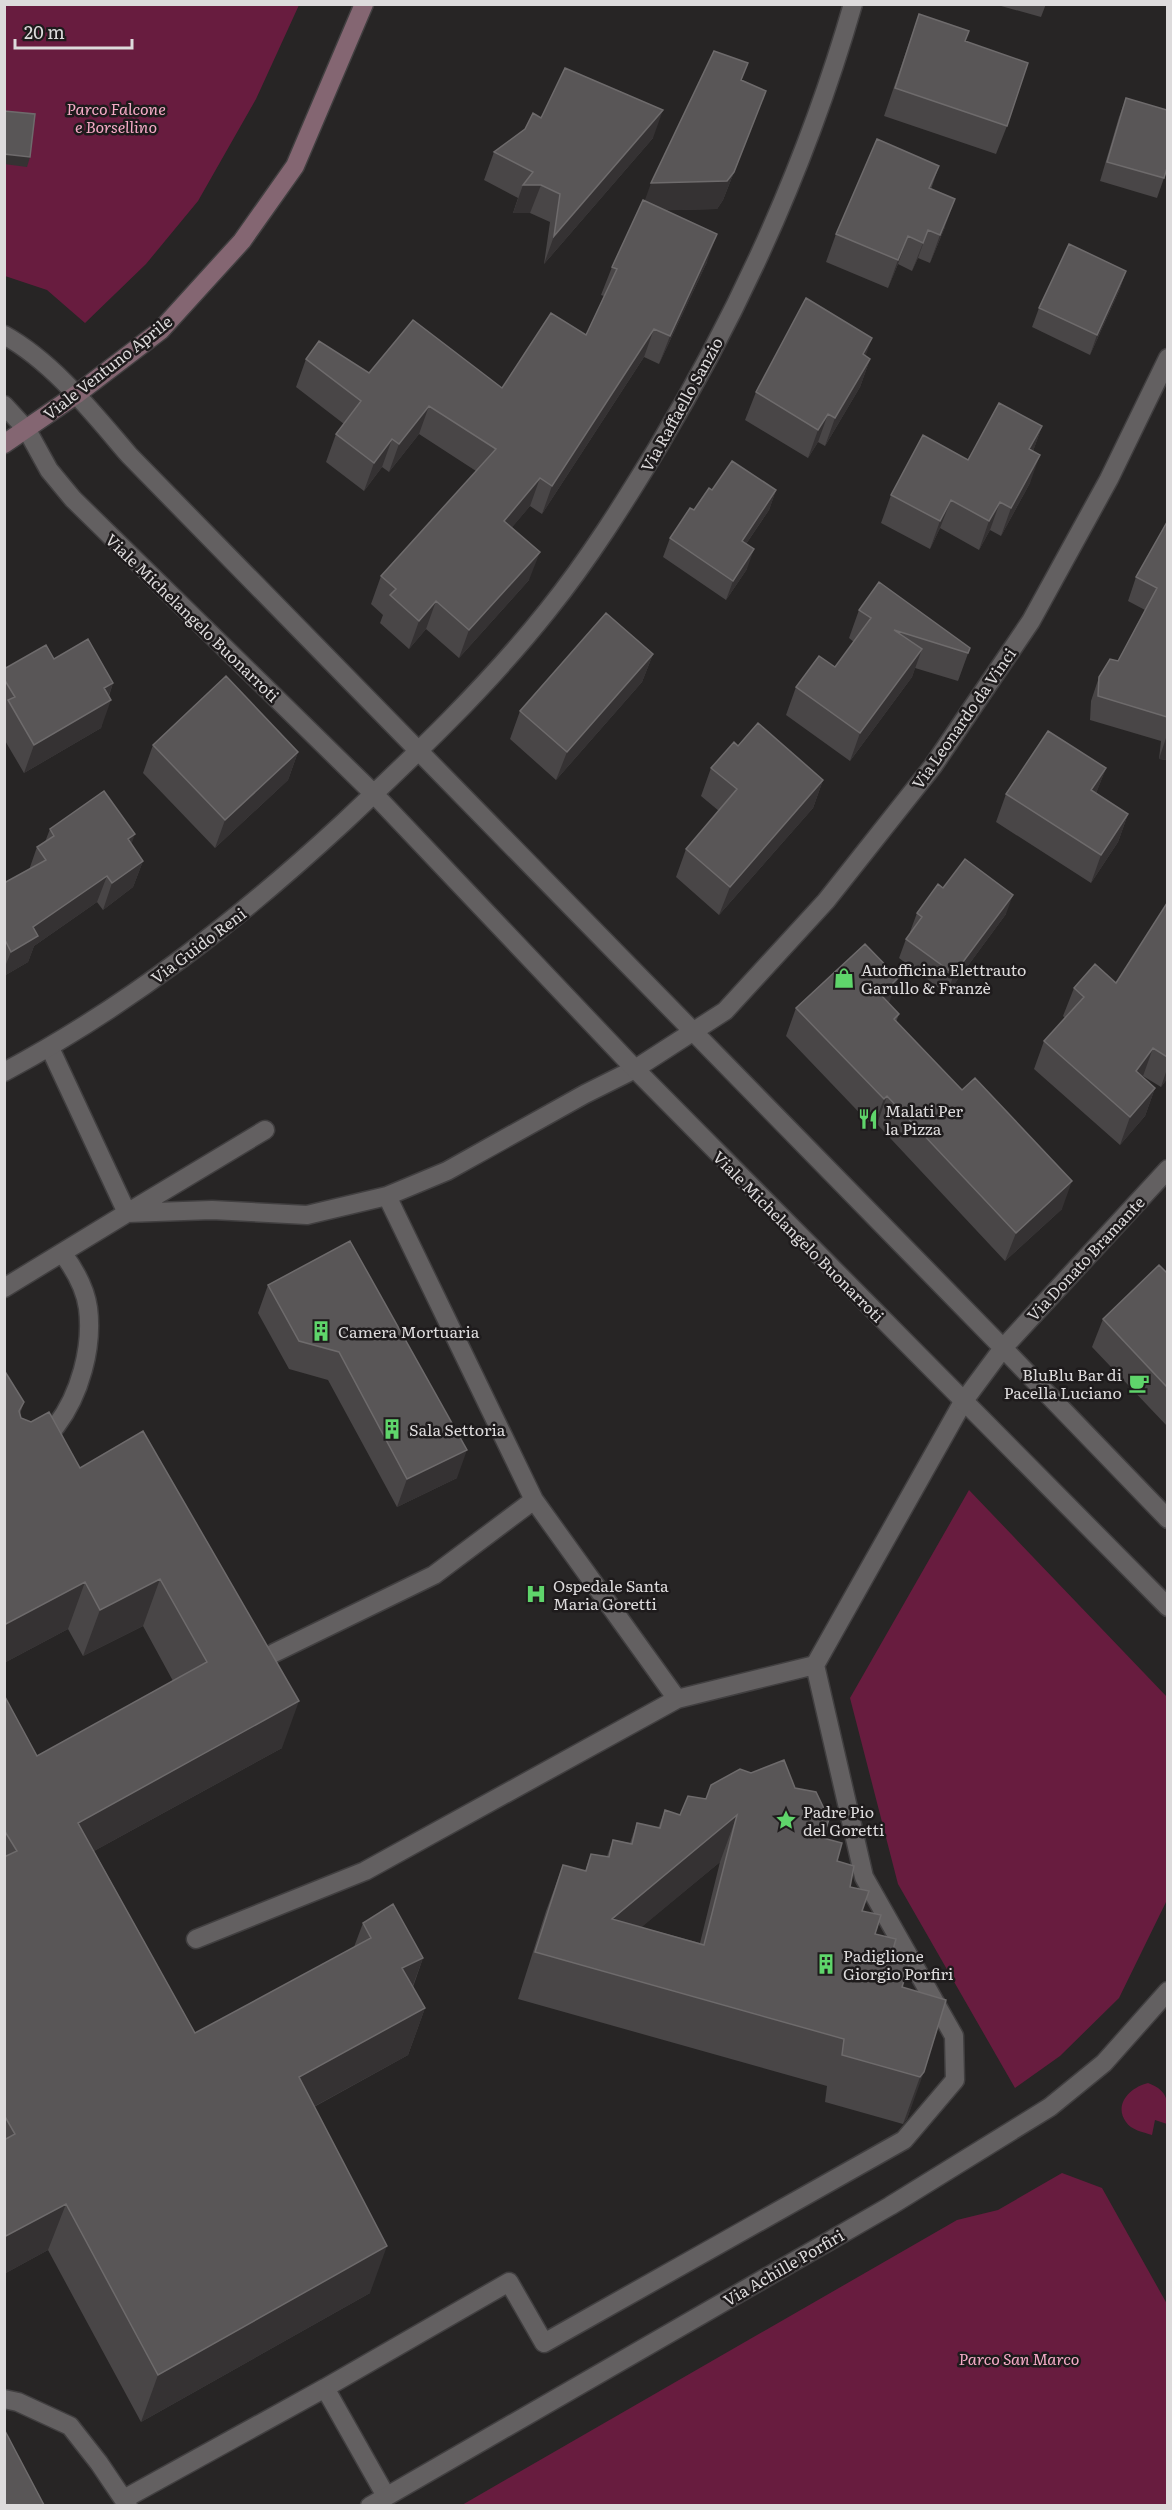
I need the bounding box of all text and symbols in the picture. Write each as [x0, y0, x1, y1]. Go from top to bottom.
scale bar [15, 12, 132, 50]
text: 20 m [24, 18, 65, 45]
park label: Parco Falcone e Borsellino [66, 96, 166, 138]
street label: Viale Ventuno Aprile [37, 309, 177, 425]
street label: Via Raffaello Sanzio [634, 332, 728, 476]
street label: Viale Michelangelo Buonarroti [101, 527, 285, 707]
street label: Via Leonardo da Vinci [905, 643, 1021, 793]
street label: Via Guido Reni [145, 901, 251, 989]
place label: Autofficina Elettrauto Garullo & Franzè [861, 957, 1026, 999]
shop icon: Autofficina Elettrauto Garullo & Franzè [832, 966, 856, 990]
place label: Malati Per la Pizza [885, 1098, 964, 1140]
restaurant icon: Malati Per la Pizza [856, 1107, 880, 1131]
street label: Viale Michelangelo Buonarroti [708, 1145, 890, 1327]
street label: Via Donato Bramante [1021, 1190, 1149, 1326]
building icon: Camera Mortuaria [309, 1319, 333, 1343]
place label: Camera Mortuaria [338, 1319, 480, 1343]
place label: BluBlu Bar di Pacella Luciano [1004, 1362, 1122, 1404]
cafe icon: BluBlu Bar di Pacella Luciano [1127, 1371, 1151, 1395]
building icon: Sala Settoria [380, 1417, 404, 1441]
place label: Sala Settoria [409, 1417, 506, 1441]
place label: Ospedale Santa Maria Goretti [553, 1573, 669, 1615]
hospital icon: Ospedale Santa Maria Goretti [524, 1582, 548, 1606]
place label: Padre Pio del Goretti [803, 1799, 884, 1841]
place icon: Padre Pio del Goretti [774, 1808, 798, 1832]
place label: Padiglione Giorgio Porfiri [843, 1943, 953, 1985]
building icon: Padiglione Giorgio Porfiri [814, 1952, 838, 1976]
street label: Via Achille Porfiri [718, 2223, 848, 2311]
park label: Parco San Marco [959, 2346, 1079, 2370]

